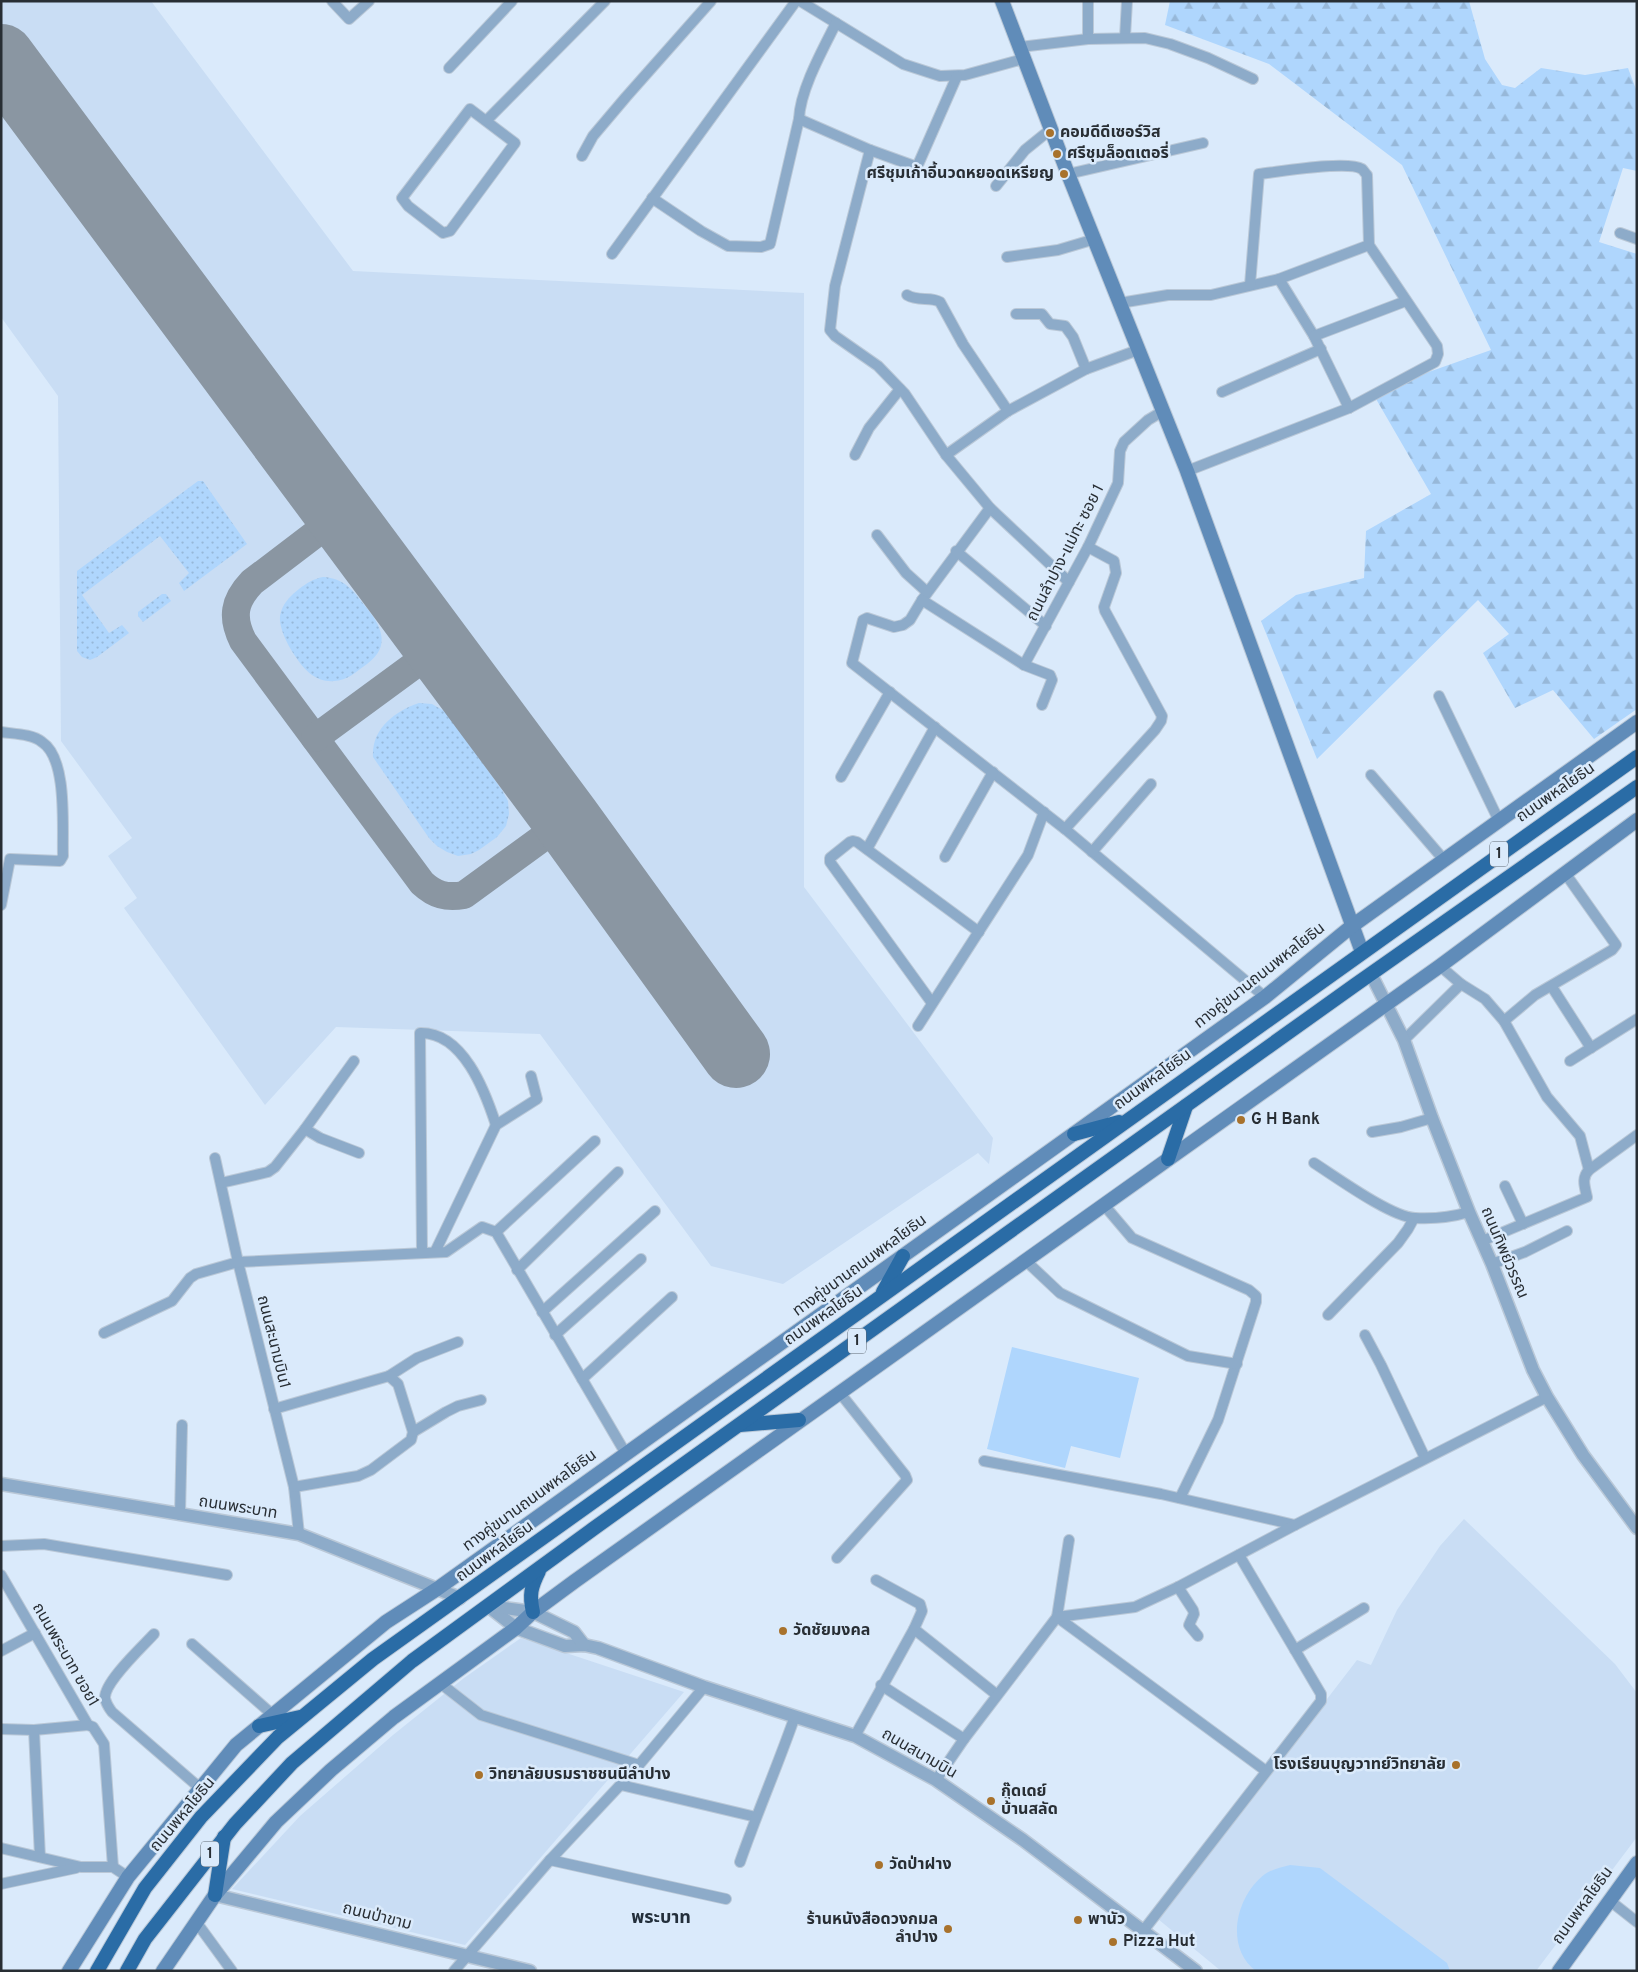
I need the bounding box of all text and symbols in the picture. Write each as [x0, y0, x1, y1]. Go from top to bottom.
place label: คอมดีดีเซอร์วิส [1060, 123, 1161, 143]
marker: คอมดีดีเซอร์วิส [1044, 127, 1056, 139]
place label: ศรีชุมล็อตเตอรี่ [1067, 141, 1169, 164]
marker: ศรีชุมล็อตเตอรี่ [1051, 148, 1063, 160]
place label: ศรีชุมเก้าอี้นวดหยอดเหรียญ [866, 161, 1054, 184]
marker: ศรีชุมเก้าอี้นวดหยอดเหรียญ [1058, 168, 1070, 180]
street label: ถนนลำปาง-แม่ทะ ซอย 1 [1023, 481, 1109, 625]
street label: ถนนพหลโยธิน [1513, 759, 1599, 827]
road number: 1 [1490, 842, 1508, 866]
street label: ทางคู่ขนานถนนพหลโยธิน [1190, 919, 1330, 1033]
street label: ถนนพหลโยธิน [1110, 1045, 1196, 1115]
place label: G H Bank [1251, 1110, 1320, 1130]
marker: G H Bank [1235, 1114, 1247, 1126]
street label: ถนนทิพย์วรรณ [1476, 1204, 1532, 1302]
street label: ทางคู่ขนานถนนพหลโยธิน [789, 1211, 931, 1321]
street label: ถนนพหลโยธิน [781, 1282, 867, 1350]
street label: ถนนสะนามบิน1 [252, 1293, 294, 1391]
road number: 1 [848, 1328, 866, 1354]
street label: ทางคู่ขนานถนนพหลโยธิน [459, 1446, 601, 1556]
street label: ถนนพระบาท [197, 1492, 279, 1524]
street label: ถนนพหลโยธิน [452, 1517, 538, 1587]
street label: ถนนพระบาท ฃอย1 [27, 1599, 103, 1711]
place label: วัดชัยมงคล [793, 1621, 870, 1641]
marker: วัดชัยมงคล [777, 1625, 789, 1637]
street label: ถนนสนามบิน [878, 1724, 960, 1784]
place label: โรงเรียนบุญวาทย์วิทยาลัย [1274, 1755, 1446, 1775]
marker: โรงเรียนบุญวาทย์วิทยาลัย [1450, 1759, 1462, 1771]
place label: วิทยาลัยบรมราชชนนีลำปาง [489, 1765, 671, 1785]
marker: วิทยาลัยบรมราชชนนีลำปาง [473, 1769, 485, 1781]
street label: ถนนพหลโยธิน [146, 1774, 220, 1856]
place label: กู๊ดเดย์ บ้านสลัด [1001, 1782, 1058, 1820]
marker: กู๊ดเดย์ บ้านสลัด [985, 1795, 997, 1807]
road number: 1 [201, 1842, 219, 1866]
place label: วัดป่าฝาง [889, 1855, 952, 1875]
marker: วัดป่าฝาง [873, 1859, 885, 1871]
street label: ถนนพหลโยธิน [1548, 1863, 1618, 1949]
street label: ถนนป่าขาม [340, 1899, 414, 1935]
district label: พระบาท [631, 1907, 691, 1930]
place label: ร้านหนังสือดวงกมล ลำปาง [806, 1910, 938, 1948]
place label: พานัว [1088, 1910, 1125, 1930]
marker: พานัว [1072, 1914, 1084, 1926]
marker: ร้านหนังสือดวงกมล ลำปาง [942, 1923, 954, 1935]
place label: Pizza Hut [1123, 1932, 1195, 1952]
marker: Pizza Hut [1107, 1936, 1119, 1948]

